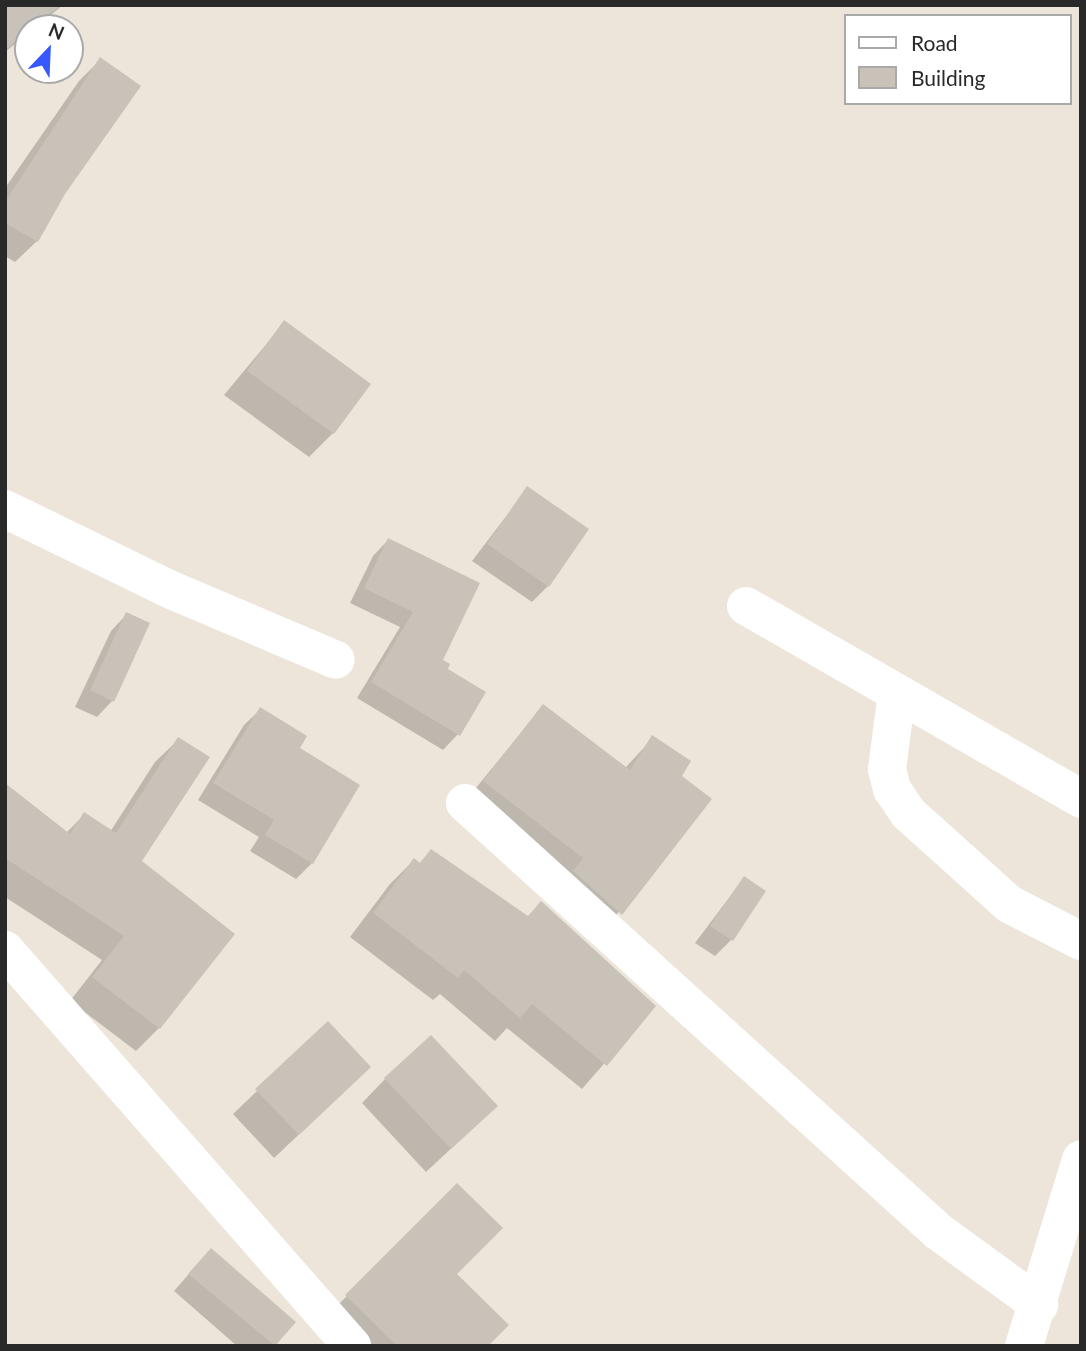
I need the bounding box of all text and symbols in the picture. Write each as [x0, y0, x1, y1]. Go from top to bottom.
north arrow [14, 14, 84, 84]
legend [844, 14, 1072, 105]
text: N [45, 18, 68, 44]
text: Road [911, 30, 958, 55]
text: Building [911, 65, 986, 90]

